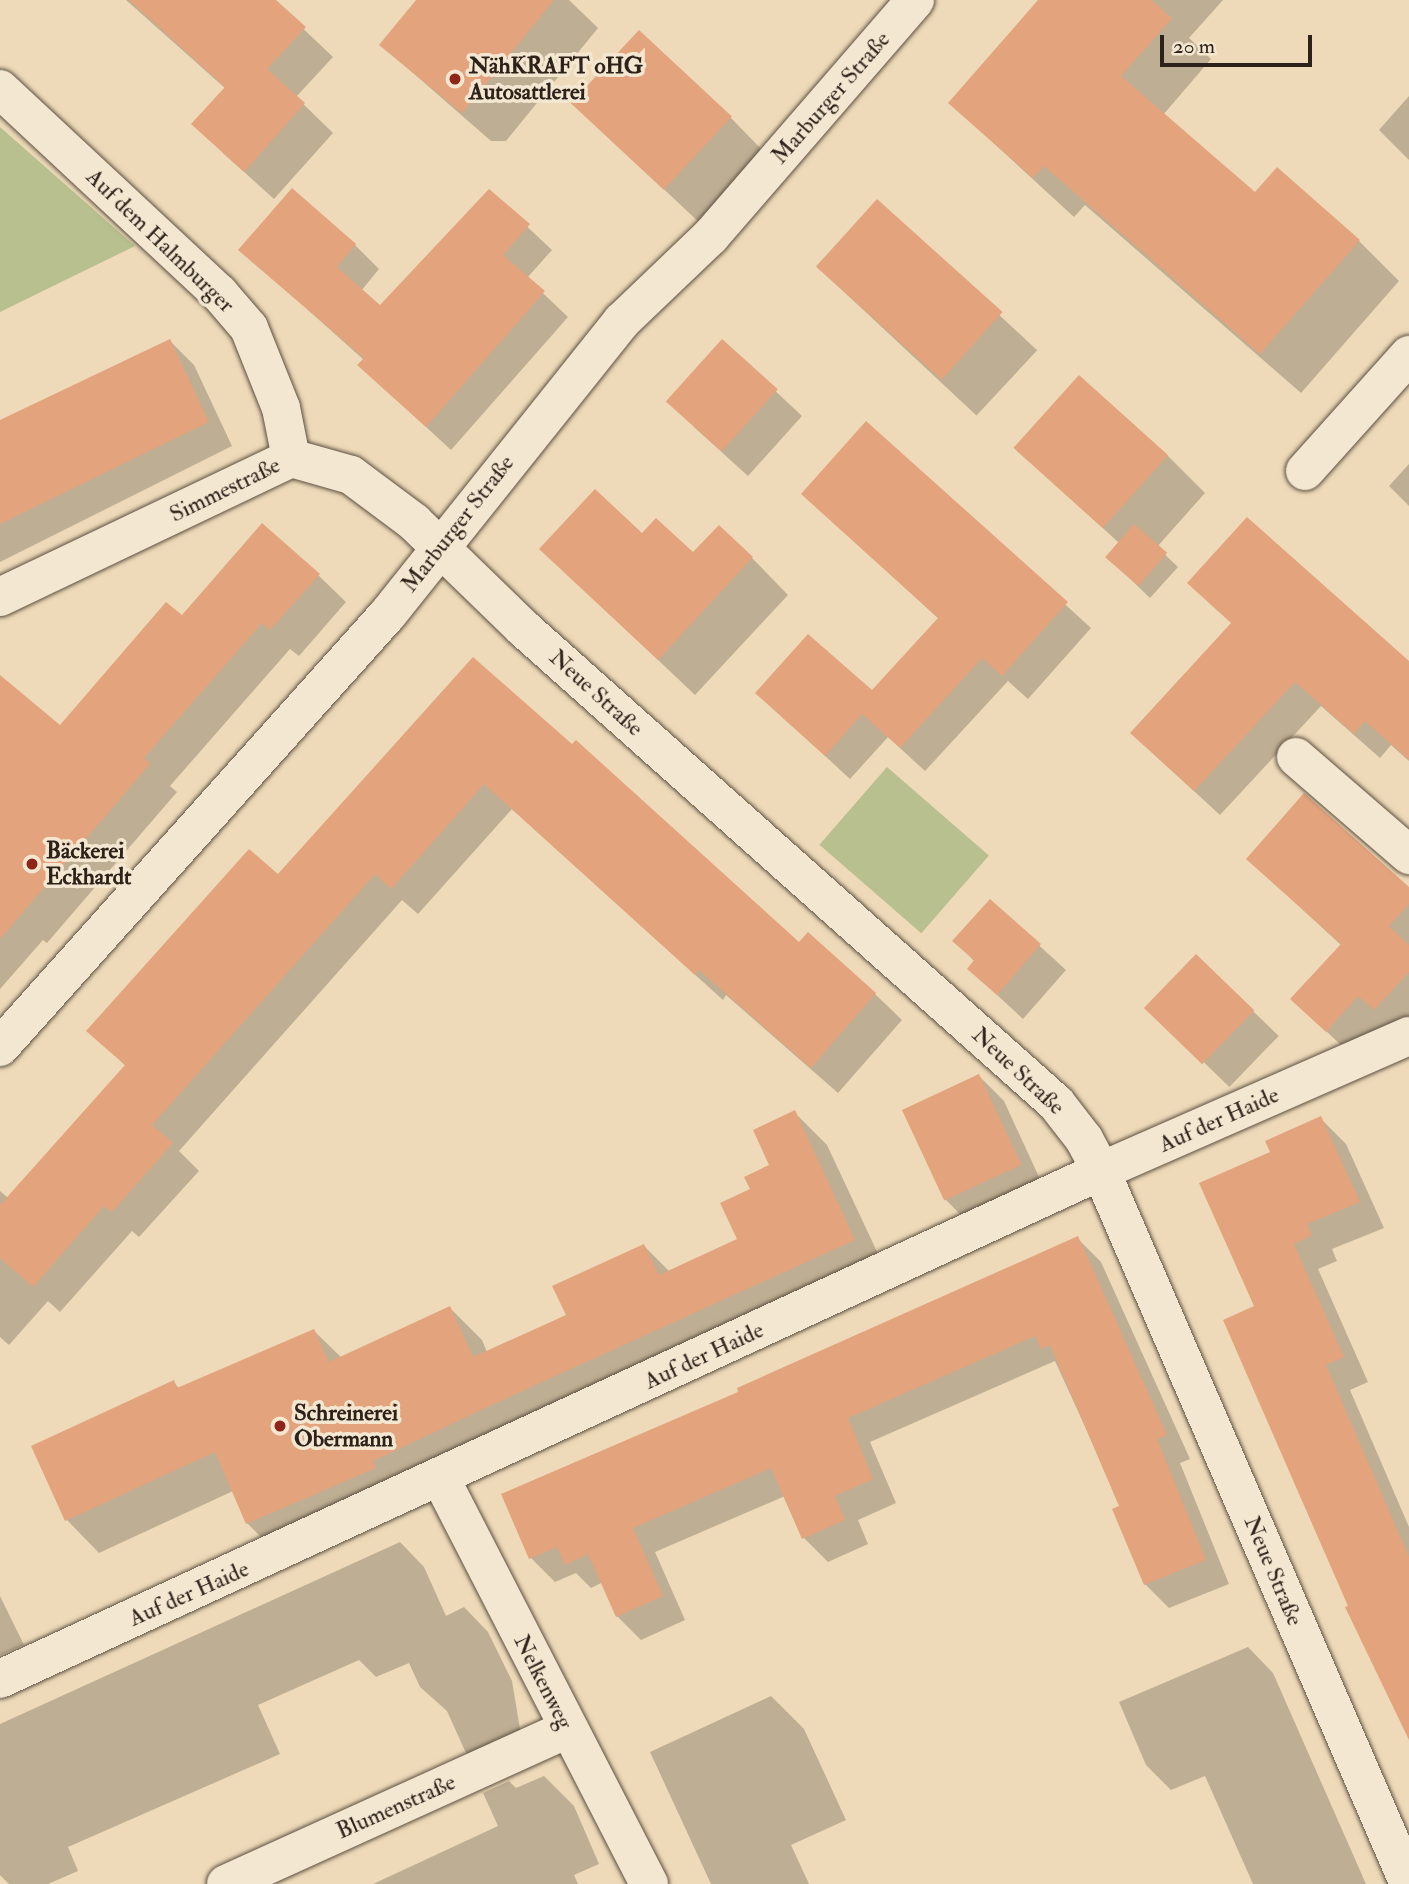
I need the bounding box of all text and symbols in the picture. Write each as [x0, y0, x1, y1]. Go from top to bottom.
scale bar [1164, 21, 1316, 65]
street label: Marburger Straße [766, 26, 896, 170]
text: 20 m [1173, 33, 1215, 60]
place label: NähKRAFT oHG Autosattlerei [469, 52, 643, 106]
marker: NähKRAFT oHG Autosattlerei [447, 71, 463, 87]
street label: Auf dem Halmburger [80, 163, 240, 319]
street label: Marburger Straße [396, 450, 520, 598]
street label: Simmestraße [165, 451, 285, 529]
street label: Neue Straße [544, 644, 648, 742]
place label: Bäckerei Eckhardt [46, 837, 131, 891]
marker: Bäckerei Eckhardt [24, 856, 40, 872]
street label: Neue Straße [966, 1021, 1070, 1121]
street label: Auf der Haide [1155, 1081, 1283, 1159]
street label: Auf der Haide [640, 1316, 768, 1396]
place label: Schreinerei Obermann [294, 1399, 398, 1453]
marker: Schreinerei Obermann [272, 1418, 288, 1434]
street label: Neue Straße [1238, 1512, 1308, 1630]
street label: Auf der Haide [125, 1555, 253, 1633]
street label: Nelkenweg [507, 1630, 579, 1734]
street label: Blumenstraße [332, 1769, 460, 1845]

